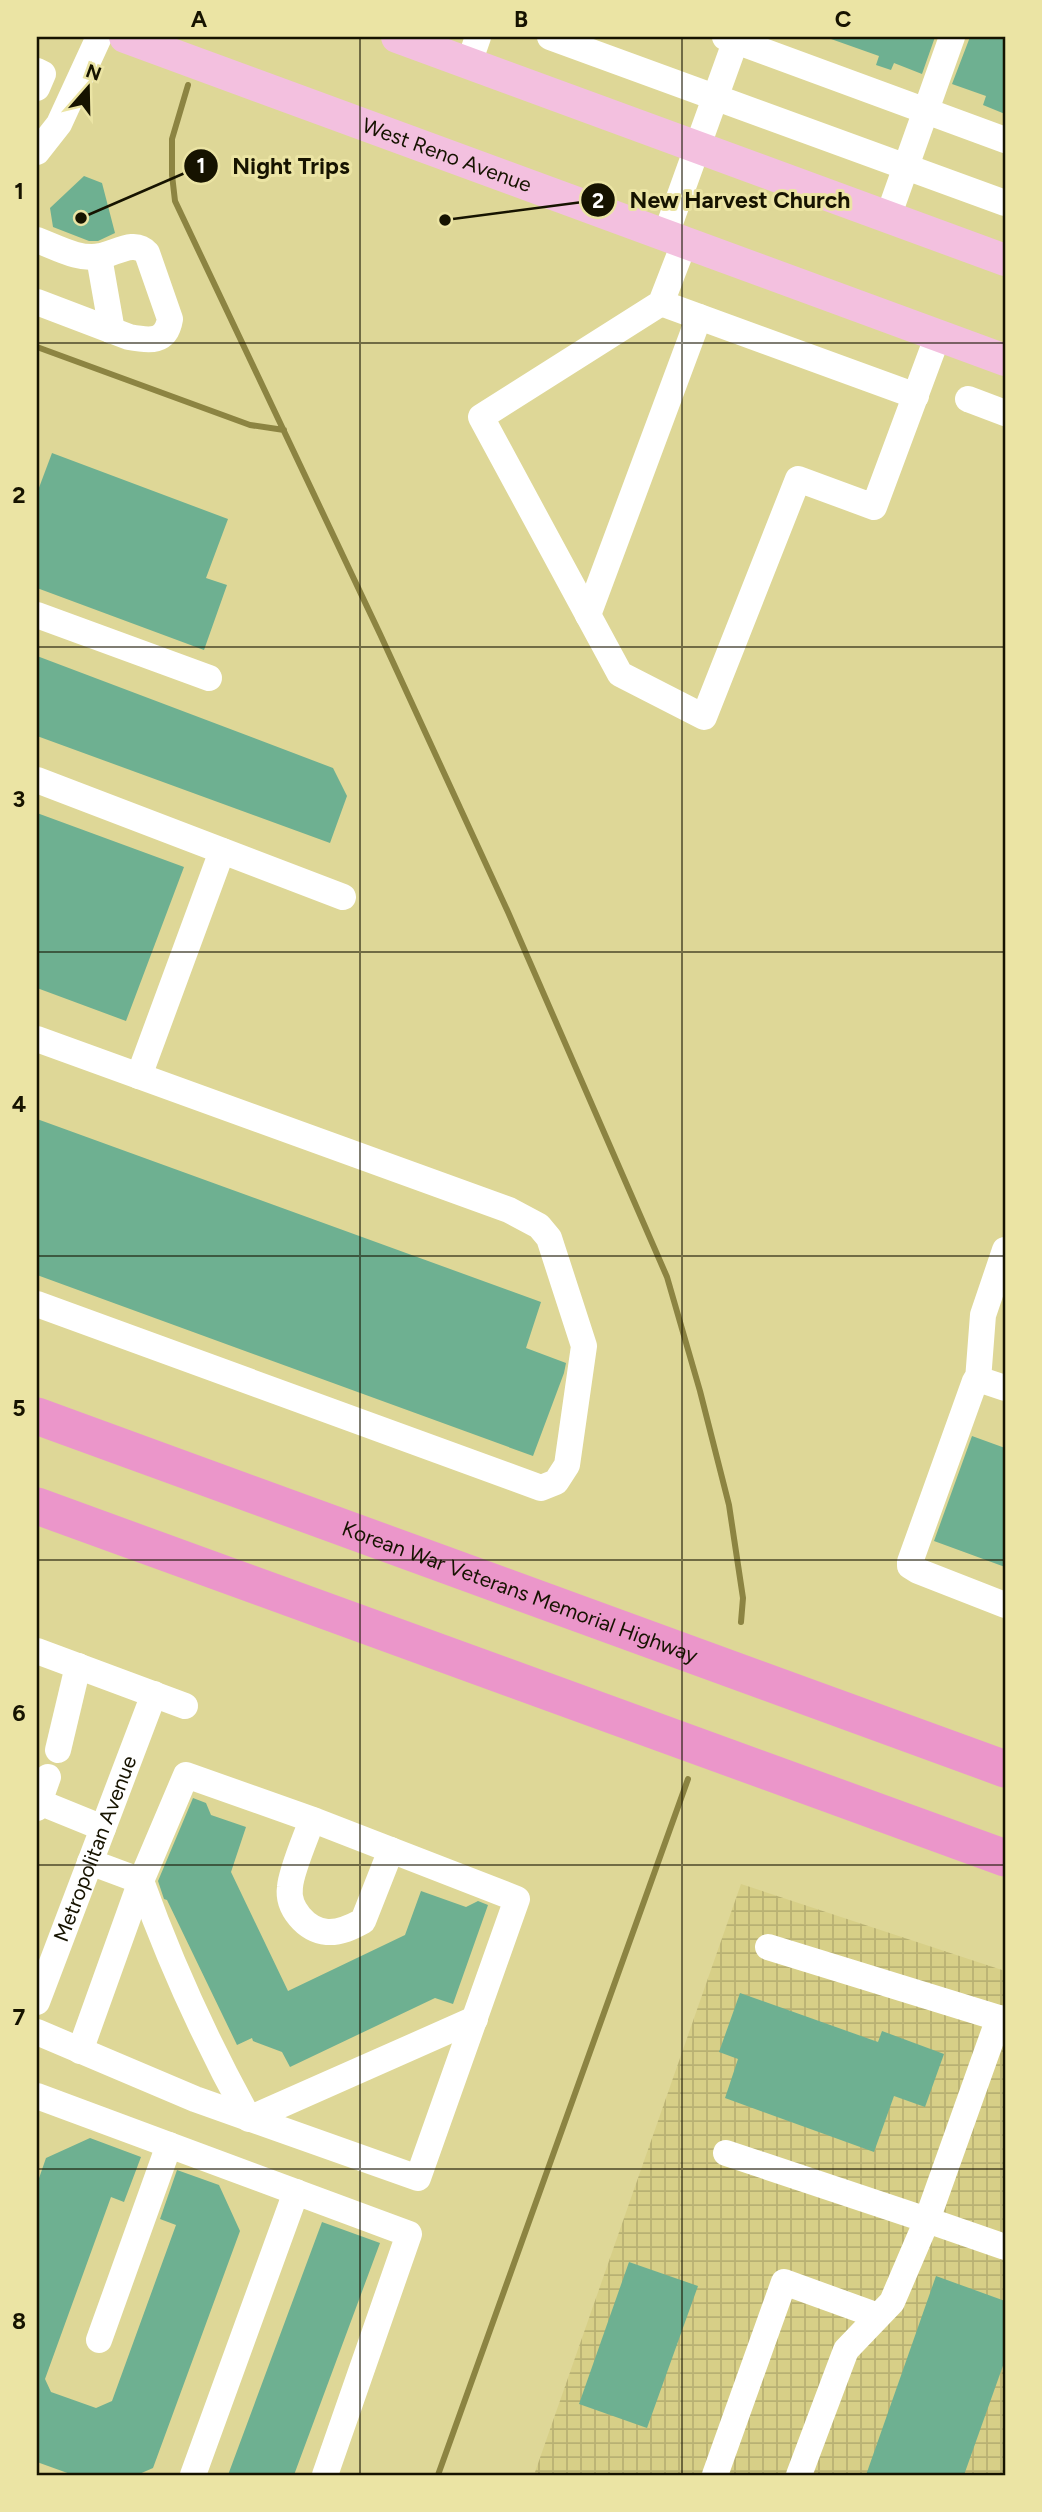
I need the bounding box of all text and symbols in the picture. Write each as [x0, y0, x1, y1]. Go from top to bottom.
text: A [191, 5, 208, 33]
text: B [514, 5, 528, 33]
text: C [835, 5, 852, 33]
north arrow [52, 52, 122, 122]
text: N [83, 59, 104, 86]
street label: West Reno Avenue [359, 112, 535, 197]
callout: Night Trips [184, 144, 364, 188]
text: Night Trips [232, 152, 350, 180]
text: 1 [197, 153, 205, 178]
text: 1 [14, 177, 24, 205]
callout: New Harvest Church [580, 178, 864, 222]
text: New Harvest Church [630, 186, 850, 214]
text: 2 [592, 188, 604, 213]
text: 2 [12, 481, 26, 509]
text: 3 [13, 785, 25, 813]
text: 4 [12, 1090, 26, 1118]
text: 5 [12, 1394, 26, 1422]
street label: Korean War Veterans Memorial Highway [339, 1515, 701, 1668]
text: 6 [12, 1699, 26, 1727]
street label: Metropolitan Avenue [48, 1752, 141, 1945]
text: 7 [13, 2003, 26, 2031]
text: 8 [12, 2307, 26, 2335]

